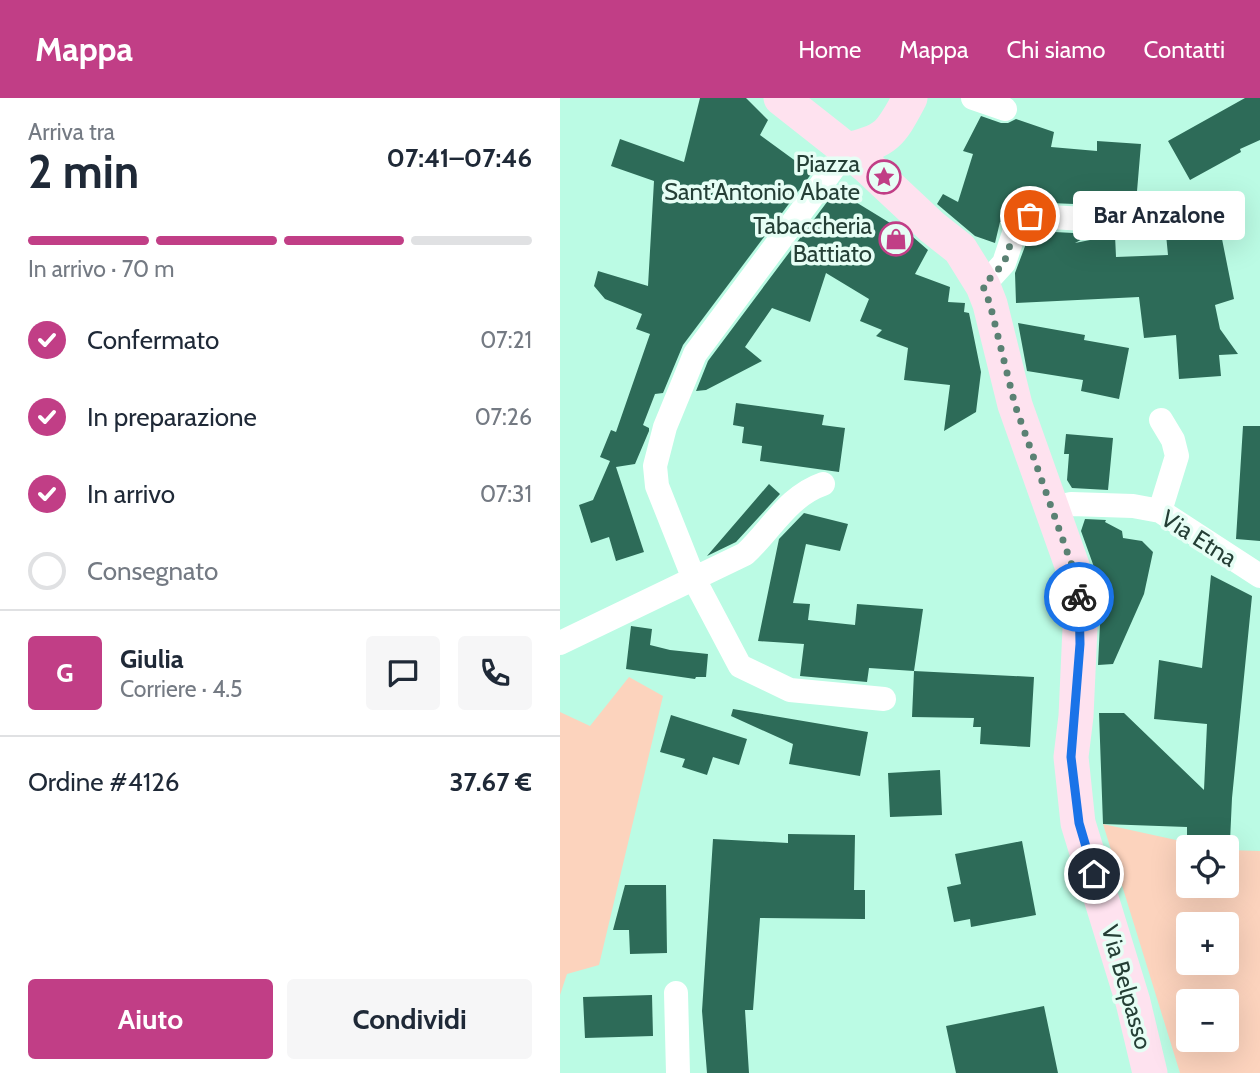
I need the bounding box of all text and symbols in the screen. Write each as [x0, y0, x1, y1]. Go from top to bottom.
text: Mappa [35, 29, 133, 69]
text: Home [798, 35, 861, 64]
text: Mappa [899, 35, 968, 64]
text: Chi siamo [1006, 35, 1105, 64]
text: Contatti [1143, 35, 1225, 64]
text: Arriva tra [28, 118, 115, 146]
text: 07:41–07:46 [387, 142, 532, 174]
text: 2 min [28, 144, 139, 200]
place label: Piazza Sant'Antonio Abate [664, 149, 860, 206]
place icon: Piazza Sant'Antonio Abate [865, 158, 903, 196]
pin [1000, 186, 1060, 246]
callout: Bar Anzalone [1072, 192, 1244, 240]
icon: bag [1011, 197, 1049, 235]
text: Bar Anzalone [1093, 201, 1225, 229]
place label: Tabaccheria Battiato [753, 211, 872, 268]
shop icon: Tabaccheria Battiato [877, 220, 915, 258]
text: In arrivo · 70 m [28, 255, 175, 283]
icon: check [28, 321, 66, 359]
text: Confermato [87, 324, 219, 356]
text: 07:21 [480, 326, 532, 354]
icon: check [28, 398, 66, 436]
text: In preparazione [87, 401, 257, 433]
text: 07:26 [475, 403, 532, 431]
icon: check [28, 475, 66, 513]
text: In arrivo [87, 478, 175, 510]
text: 07:31 [480, 480, 532, 508]
street label: Via Etna [1156, 504, 1243, 573]
text: Consegnato [87, 555, 218, 587]
courier [1044, 562, 1114, 632]
icon: bike [1060, 578, 1098, 616]
button: chat [366, 636, 440, 710]
button: phone [458, 636, 532, 710]
text: Giulia [120, 643, 184, 675]
text: G [56, 657, 74, 689]
text: Corriere · 4.5 [120, 675, 242, 703]
text: Ordine #4126 [28, 766, 180, 798]
text: 37.67 € [449, 766, 532, 798]
map controls [1176, 835, 1239, 1052]
button: locate [1176, 835, 1239, 898]
pin [1064, 844, 1124, 904]
icon: home [1075, 855, 1113, 893]
button: + [1176, 912, 1239, 975]
street label: Via Belpasso [1095, 922, 1159, 1052]
button: Aiuto [28, 979, 273, 1059]
button: Condividi [287, 979, 532, 1059]
button: − [1176, 989, 1239, 1052]

